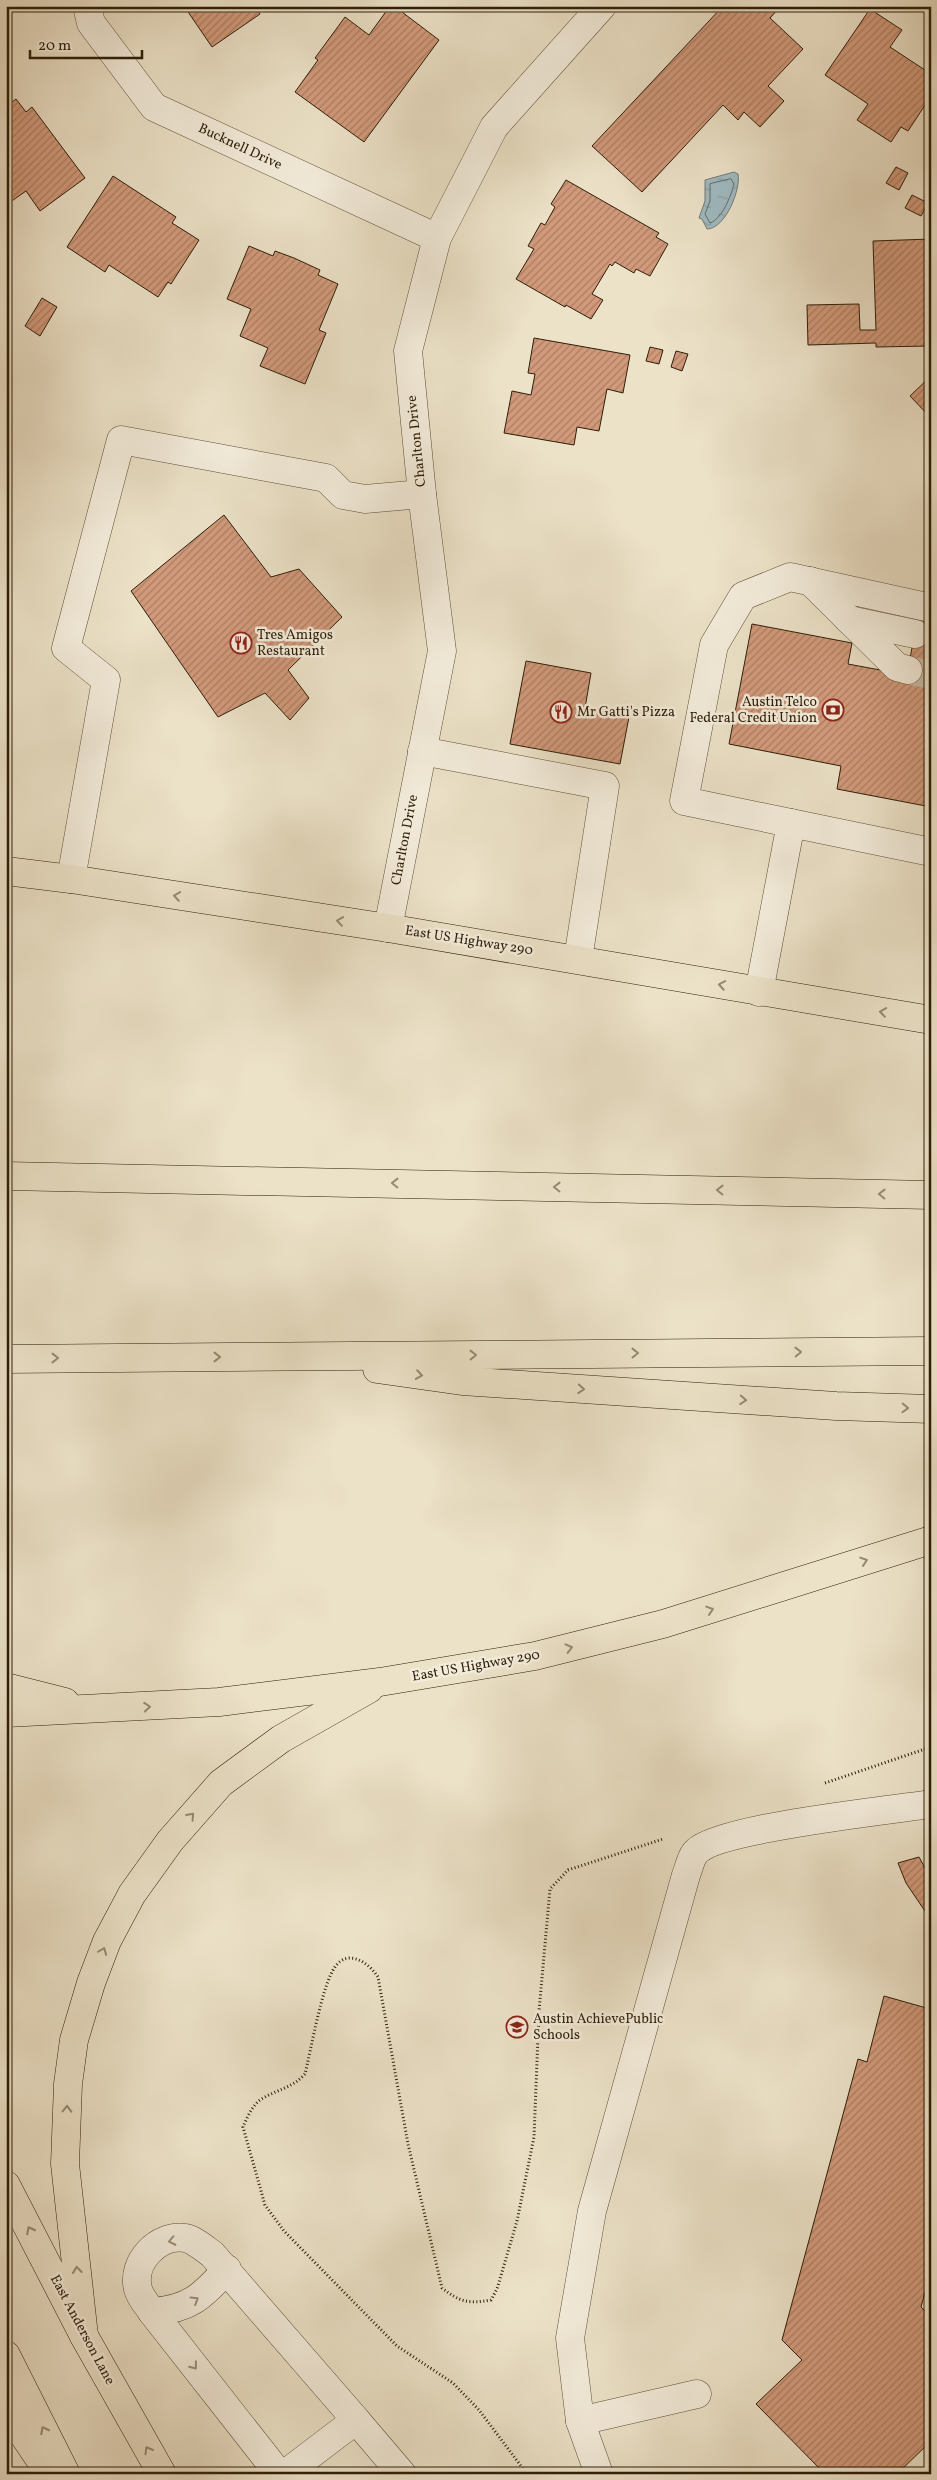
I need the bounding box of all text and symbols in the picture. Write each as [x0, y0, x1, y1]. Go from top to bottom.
scale bar [30, 28, 142, 60]
text: 20 m [38, 36, 71, 57]
street label: Bucknell Drive [195, 119, 285, 175]
street label: Charlton Drive [403, 394, 431, 488]
place label: Tres Amigos Restaurant [257, 626, 333, 661]
restaurant icon: Tres Amigos Restaurant [229, 631, 253, 655]
place label: Austin Telco Federal Credit Union [690, 693, 817, 728]
bank icon: Austin Telco Federal Credit Union [821, 698, 845, 722]
restaurant icon: Mr Gatti's Pizza [549, 700, 573, 724]
place label: Mr Gatti's Pizza [577, 703, 675, 722]
street label: Charlton Drive [387, 793, 423, 887]
one-way arrow [173, 891, 182, 901]
one-way arrow [336, 916, 344, 926]
street label: East US Highway 290 [404, 921, 534, 961]
one-way arrow [718, 981, 727, 991]
one-way arrow [878, 1008, 887, 1018]
one-way arrow [390, 1178, 398, 1188]
one-way arrow [553, 1181, 561, 1192]
one-way arrow [715, 1185, 723, 1195]
one-way arrow [878, 1188, 886, 1199]
one-way arrow [794, 1347, 802, 1357]
one-way arrow [632, 1348, 640, 1358]
one-way arrow [470, 1350, 477, 1360]
one-way arrow [214, 1352, 222, 1362]
one-way arrow [52, 1353, 59, 1363]
one-way arrow [416, 1369, 424, 1380]
one-way arrow [577, 1384, 585, 1395]
one-way arrow [739, 1394, 747, 1405]
one-way arrow [902, 1403, 910, 1413]
one-way arrow [860, 1556, 868, 1566]
one-way arrow [705, 1605, 713, 1615]
one-way arrow [564, 1643, 573, 1654]
street label: East US Highway 290 [411, 1645, 541, 1687]
one-way arrow [143, 1701, 151, 1712]
one-way arrow [186, 1813, 194, 1822]
one-way arrow [97, 1947, 107, 1956]
place label: Austin AchievePublic Schools [533, 2010, 663, 2045]
school or university icon: Austin AchievePublic Schools [505, 2015, 529, 2039]
one-way arrow [62, 2104, 72, 2112]
one-way arrow [26, 2227, 36, 2236]
one-way arrow [167, 2235, 176, 2246]
one-way arrow [71, 2266, 82, 2274]
street label: East Anderson Lane [45, 2272, 119, 2389]
one-way arrow [189, 2297, 198, 2307]
one-way arrow [189, 2360, 197, 2369]
one-way arrow [40, 2426, 50, 2435]
one-way arrow [145, 2446, 155, 2455]

